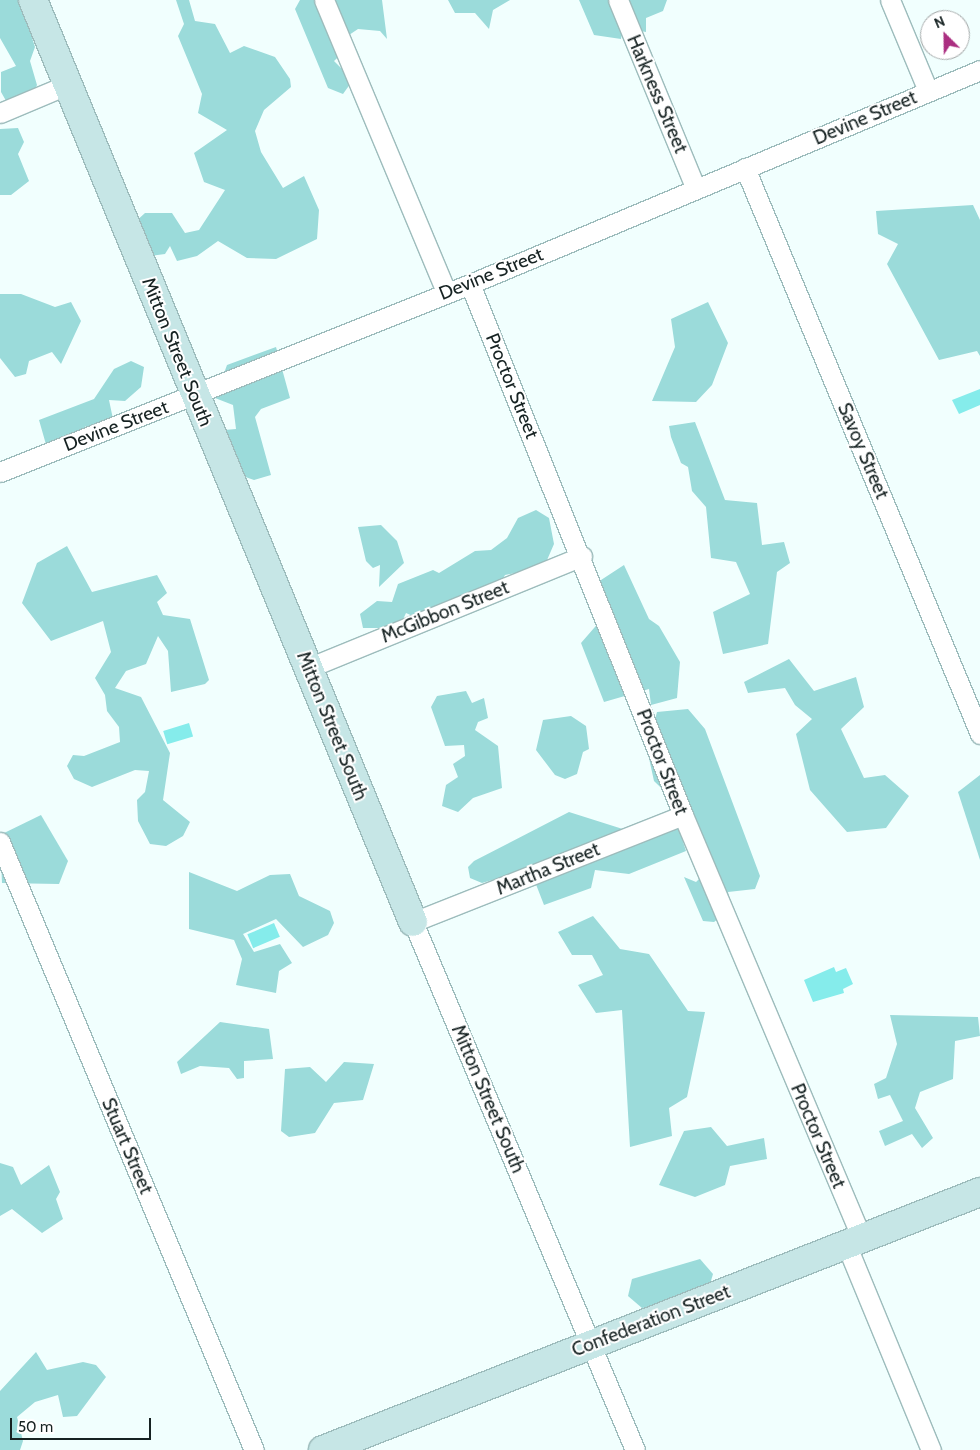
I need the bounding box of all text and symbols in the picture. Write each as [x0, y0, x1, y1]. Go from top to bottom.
north arrow [920, 10, 970, 60]
text: N [931, 12, 948, 32]
street label: Harkness Street [622, 32, 692, 156]
street label: Devine Street [810, 86, 920, 150]
street label: Devine Street [436, 243, 546, 305]
street label: Mitton Street South [137, 274, 217, 430]
street label: Proctor Street [481, 330, 543, 442]
street label: Devine Street [60, 396, 172, 456]
street label: Savoy Street [833, 400, 893, 502]
street label: McGibbon Street [378, 576, 512, 648]
street label: Mitton Street South [292, 648, 372, 804]
street label: Proctor Street [631, 706, 693, 818]
street label: Martha Street [493, 838, 603, 900]
street label: Mitton Street South [447, 1022, 529, 1176]
street label: Proctor Street [786, 1080, 850, 1192]
street label: Stuart Street [97, 1095, 157, 1197]
street label: Confederation Street [569, 1280, 733, 1362]
scale bar [12, 1408, 154, 1440]
text: 50 m [18, 1418, 53, 1436]

